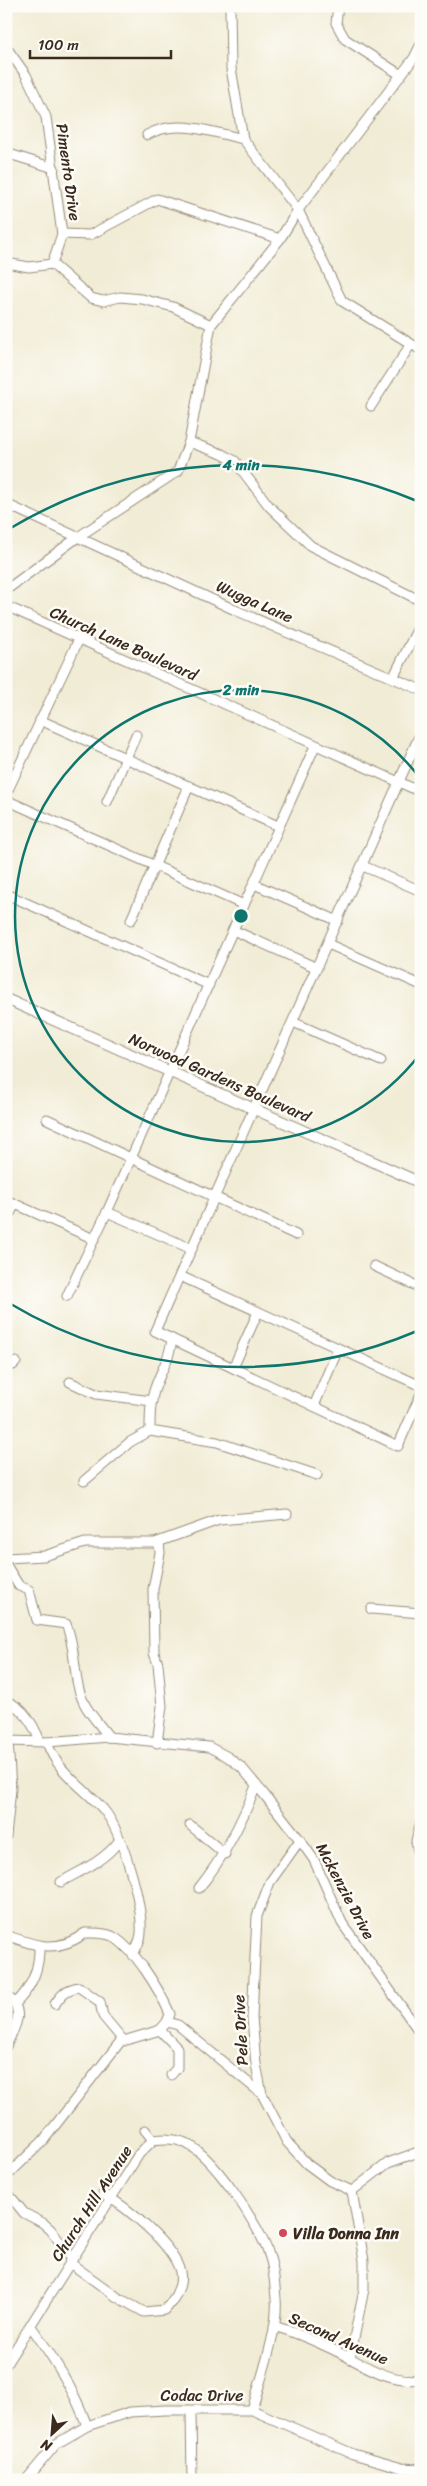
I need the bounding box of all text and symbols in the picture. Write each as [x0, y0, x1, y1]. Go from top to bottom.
scale bar [30, 28, 171, 60]
text: 100 m [38, 32, 79, 58]
street label: Pimento Drive [47, 122, 90, 223]
text: 4 min [221, 452, 260, 478]
street label: Wugga Lane [212, 572, 298, 631]
street label: Church Lane Boulevard [45, 598, 204, 690]
text: 2 min [222, 677, 260, 703]
centre of rings [232, 907, 250, 925]
street label: Norwood Gardens Boulevard [124, 1024, 317, 1131]
street label: Mckenzie Drive [308, 1837, 383, 1945]
street label: Pele Drive [224, 1994, 257, 2066]
street label: Church Hill Avenue [43, 2139, 140, 2267]
place label: Villa Donna Inn [293, 2219, 399, 2248]
marker: Villa Donna Inn [277, 2227, 289, 2239]
street label: Second Avenue [284, 2304, 393, 2373]
street label: Codac Drive [161, 2381, 243, 2410]
north arrow [28, 2408, 78, 2458]
text: N [36, 2432, 57, 2459]

